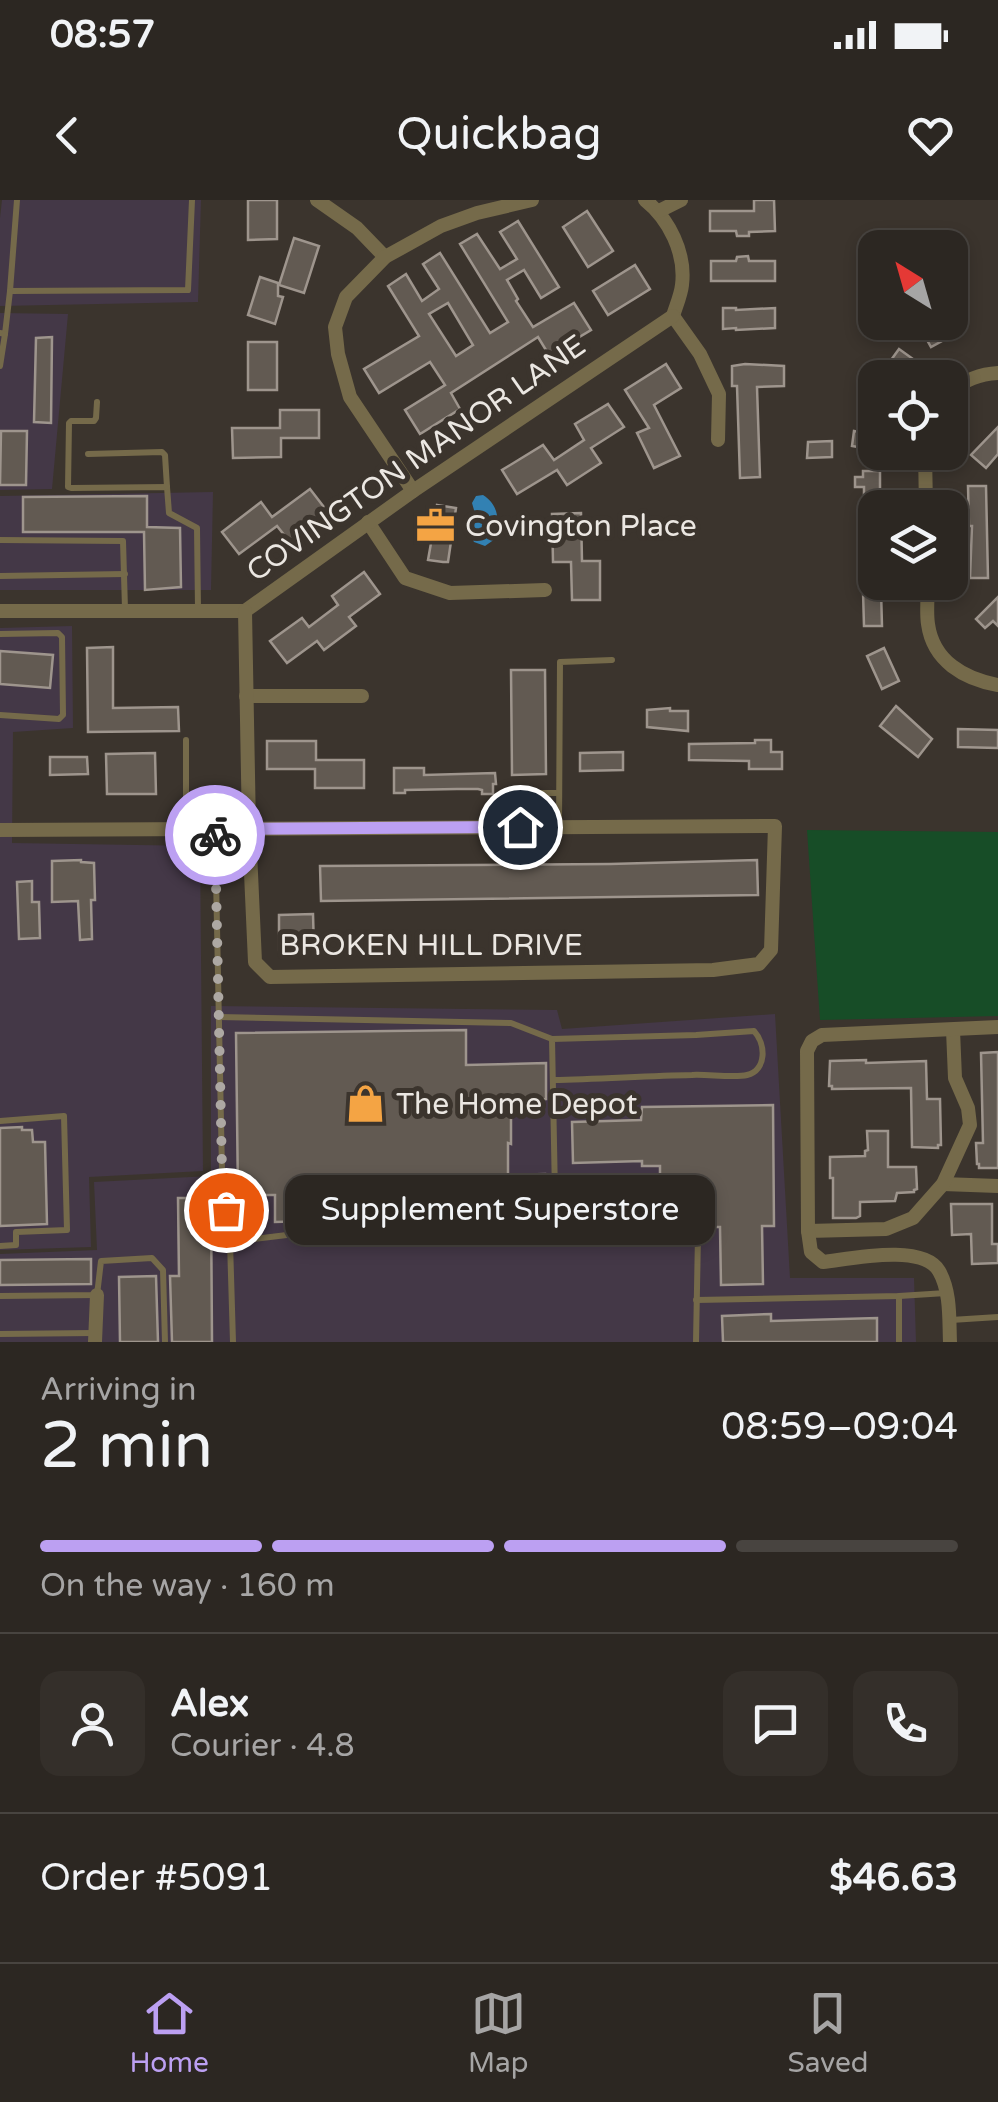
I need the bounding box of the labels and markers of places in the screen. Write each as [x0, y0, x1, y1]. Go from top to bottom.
office icon: Covington Place [414, 505, 456, 547]
place label: Covington Place [465, 508, 697, 545]
pin [478, 785, 563, 870]
shop icon: The Home Depot [345, 1083, 387, 1125]
place label: The Home Depot [396, 1086, 637, 1123]
pin [184, 1168, 269, 1253]
callout: Supplement Superstore [286, 1175, 716, 1245]

